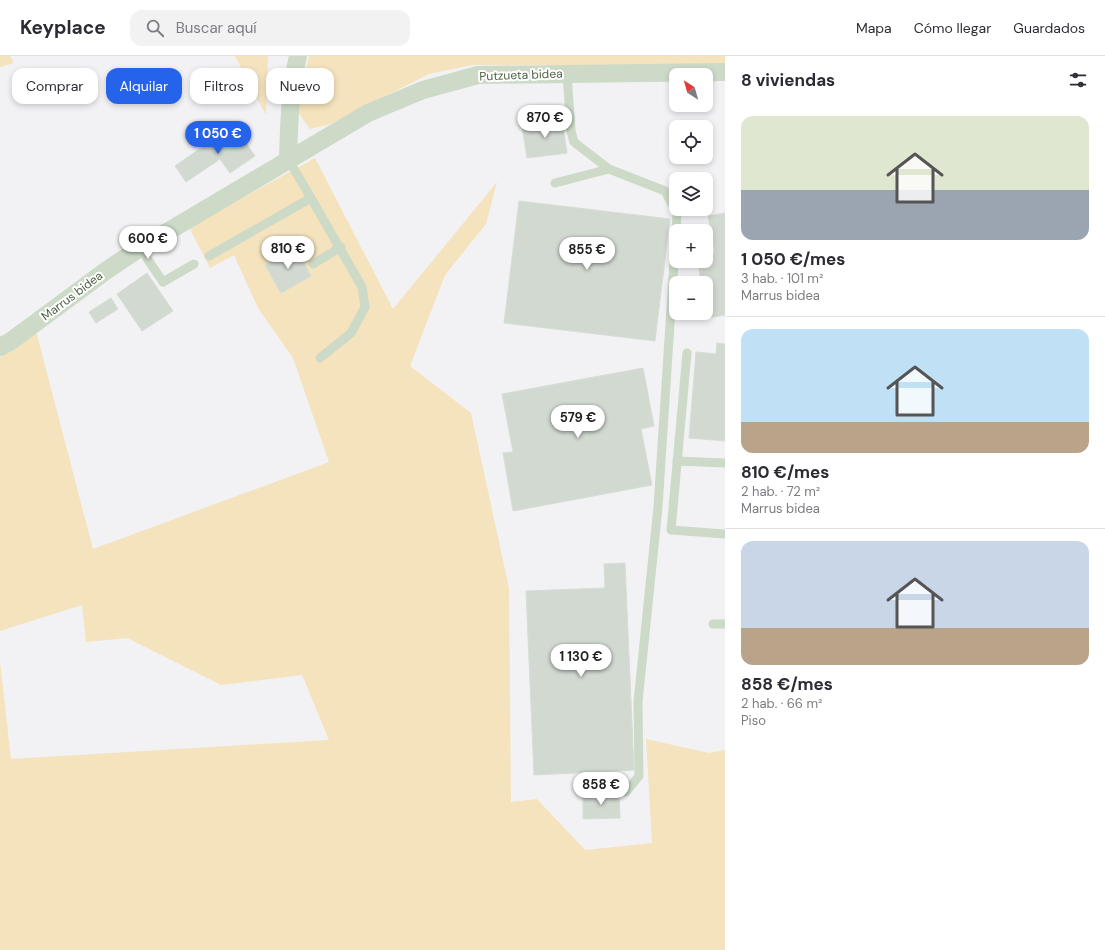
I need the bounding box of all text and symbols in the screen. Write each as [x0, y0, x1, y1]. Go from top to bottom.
search box [130, 10, 410, 46]
text: Keyplace [20, 15, 106, 40]
icon: search [144, 17, 166, 39]
text: Buscar aquí [176, 18, 257, 38]
text: Mapa [856, 19, 892, 37]
text: Cómo llegar [914, 19, 991, 37]
text: Guardados [1013, 19, 1085, 37]
street label: Putzueta bidea [479, 66, 563, 84]
chip: Comprar [12, 68, 98, 104]
chip: Alquilar [106, 68, 182, 104]
chip: Filtros [190, 68, 258, 104]
chip: Nuevo [266, 68, 334, 104]
north arrow [669, 68, 713, 112]
map controls [669, 68, 713, 320]
text: 8 viviendas [741, 69, 835, 91]
icon: filters [1067, 69, 1089, 91]
pin: 870 € [517, 105, 573, 139]
text: 870 € [526, 109, 564, 126]
button: locate [669, 120, 713, 164]
pin: 1 050 € [181, 121, 255, 155]
text: 1 050 € [194, 125, 242, 142]
icon: home [879, 142, 951, 214]
button: layers [669, 172, 713, 216]
button: + [669, 224, 713, 268]
pin: 600 € [120, 226, 176, 260]
text: 600 € [128, 230, 168, 247]
pin: 810 € [260, 236, 316, 270]
pin: 855 € [559, 237, 615, 271]
text: 810 € [270, 240, 306, 257]
text: 855 € [568, 241, 606, 258]
text: 1 050 €/mes [741, 248, 845, 270]
street label: Marrus bidea [38, 268, 106, 324]
text: 3 hab. · 101 m² [741, 270, 823, 287]
button: − [669, 276, 713, 320]
text: Marrus bidea [741, 287, 820, 304]
icon: home [879, 355, 951, 427]
pin: 579 € [550, 405, 606, 439]
text: 579 € [560, 409, 596, 426]
text: 810 €/mes [741, 461, 829, 483]
text: 2 hab. · 72 m² [741, 483, 820, 500]
text: Marrus bidea [741, 500, 820, 517]
icon: home [879, 567, 951, 639]
pin: 1 130 € [544, 644, 618, 678]
text: 1 130 € [560, 648, 602, 665]
text: 858 €/mes [741, 673, 833, 695]
text: 2 hab. · 66 m² [741, 695, 822, 712]
text: Piso [741, 712, 766, 729]
pin: 858 € [573, 772, 629, 806]
text: 858 € [582, 776, 620, 793]

